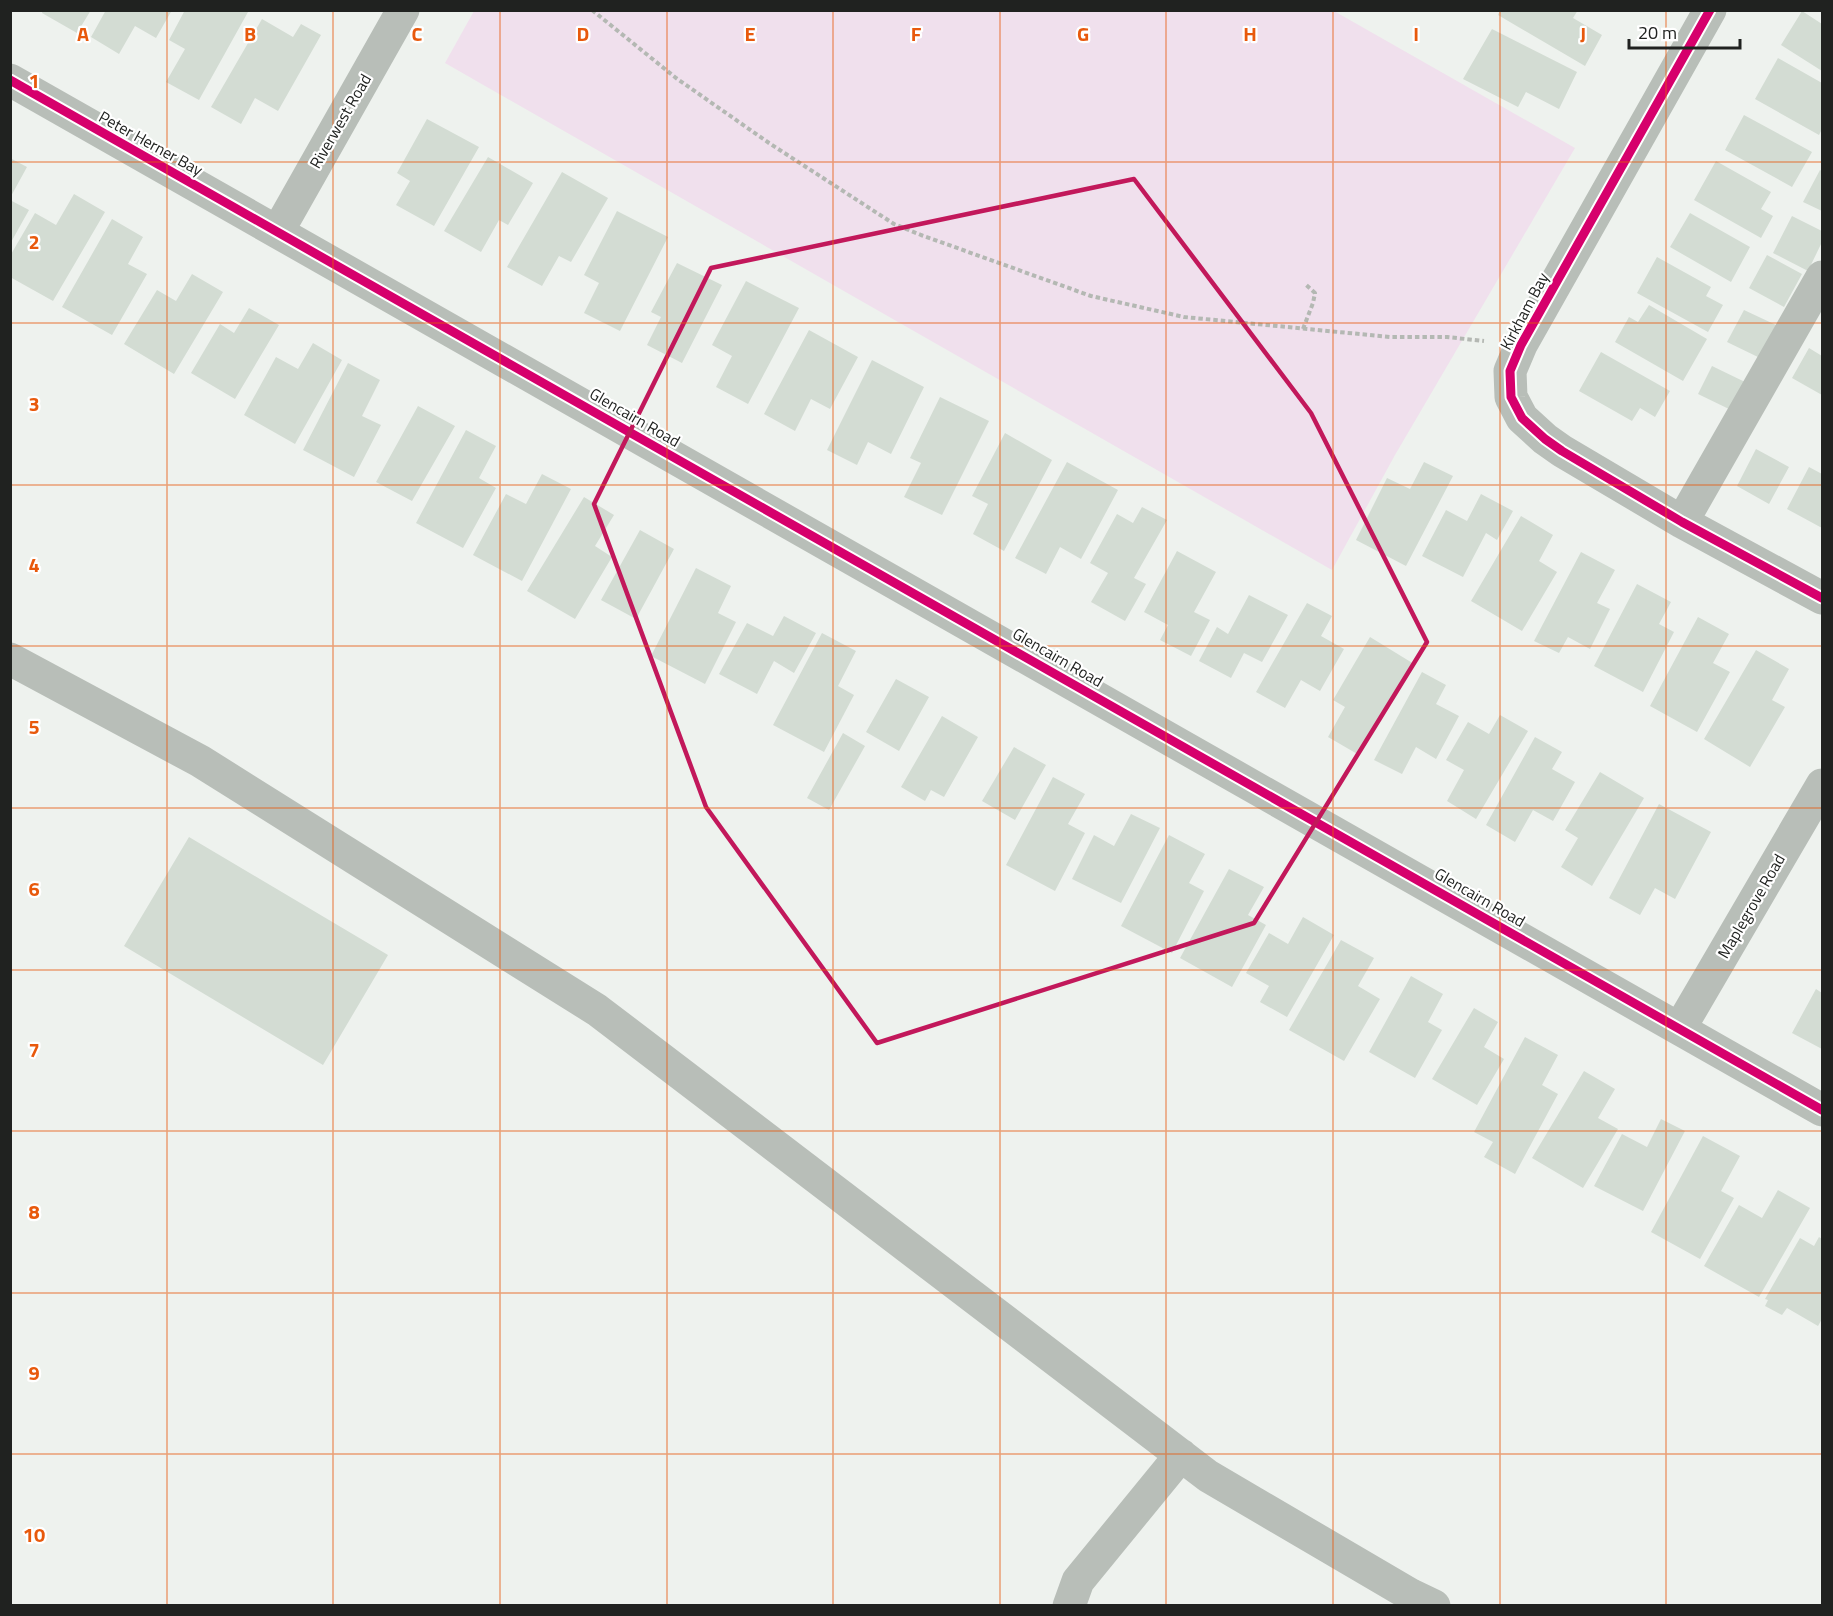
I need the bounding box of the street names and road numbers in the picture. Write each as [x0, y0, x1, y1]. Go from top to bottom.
street label: Riverwest Road [303, 69, 377, 173]
street label: Peter Herner Bay [95, 104, 208, 182]
street label: Kirkham Bay [1493, 268, 1555, 354]
street label: Glencairn Road [585, 381, 685, 453]
street label: Glencairn Road [1008, 621, 1108, 693]
street label: Maplegrove Road [1711, 849, 1791, 963]
street label: Glencairn Road [1430, 861, 1530, 933]

